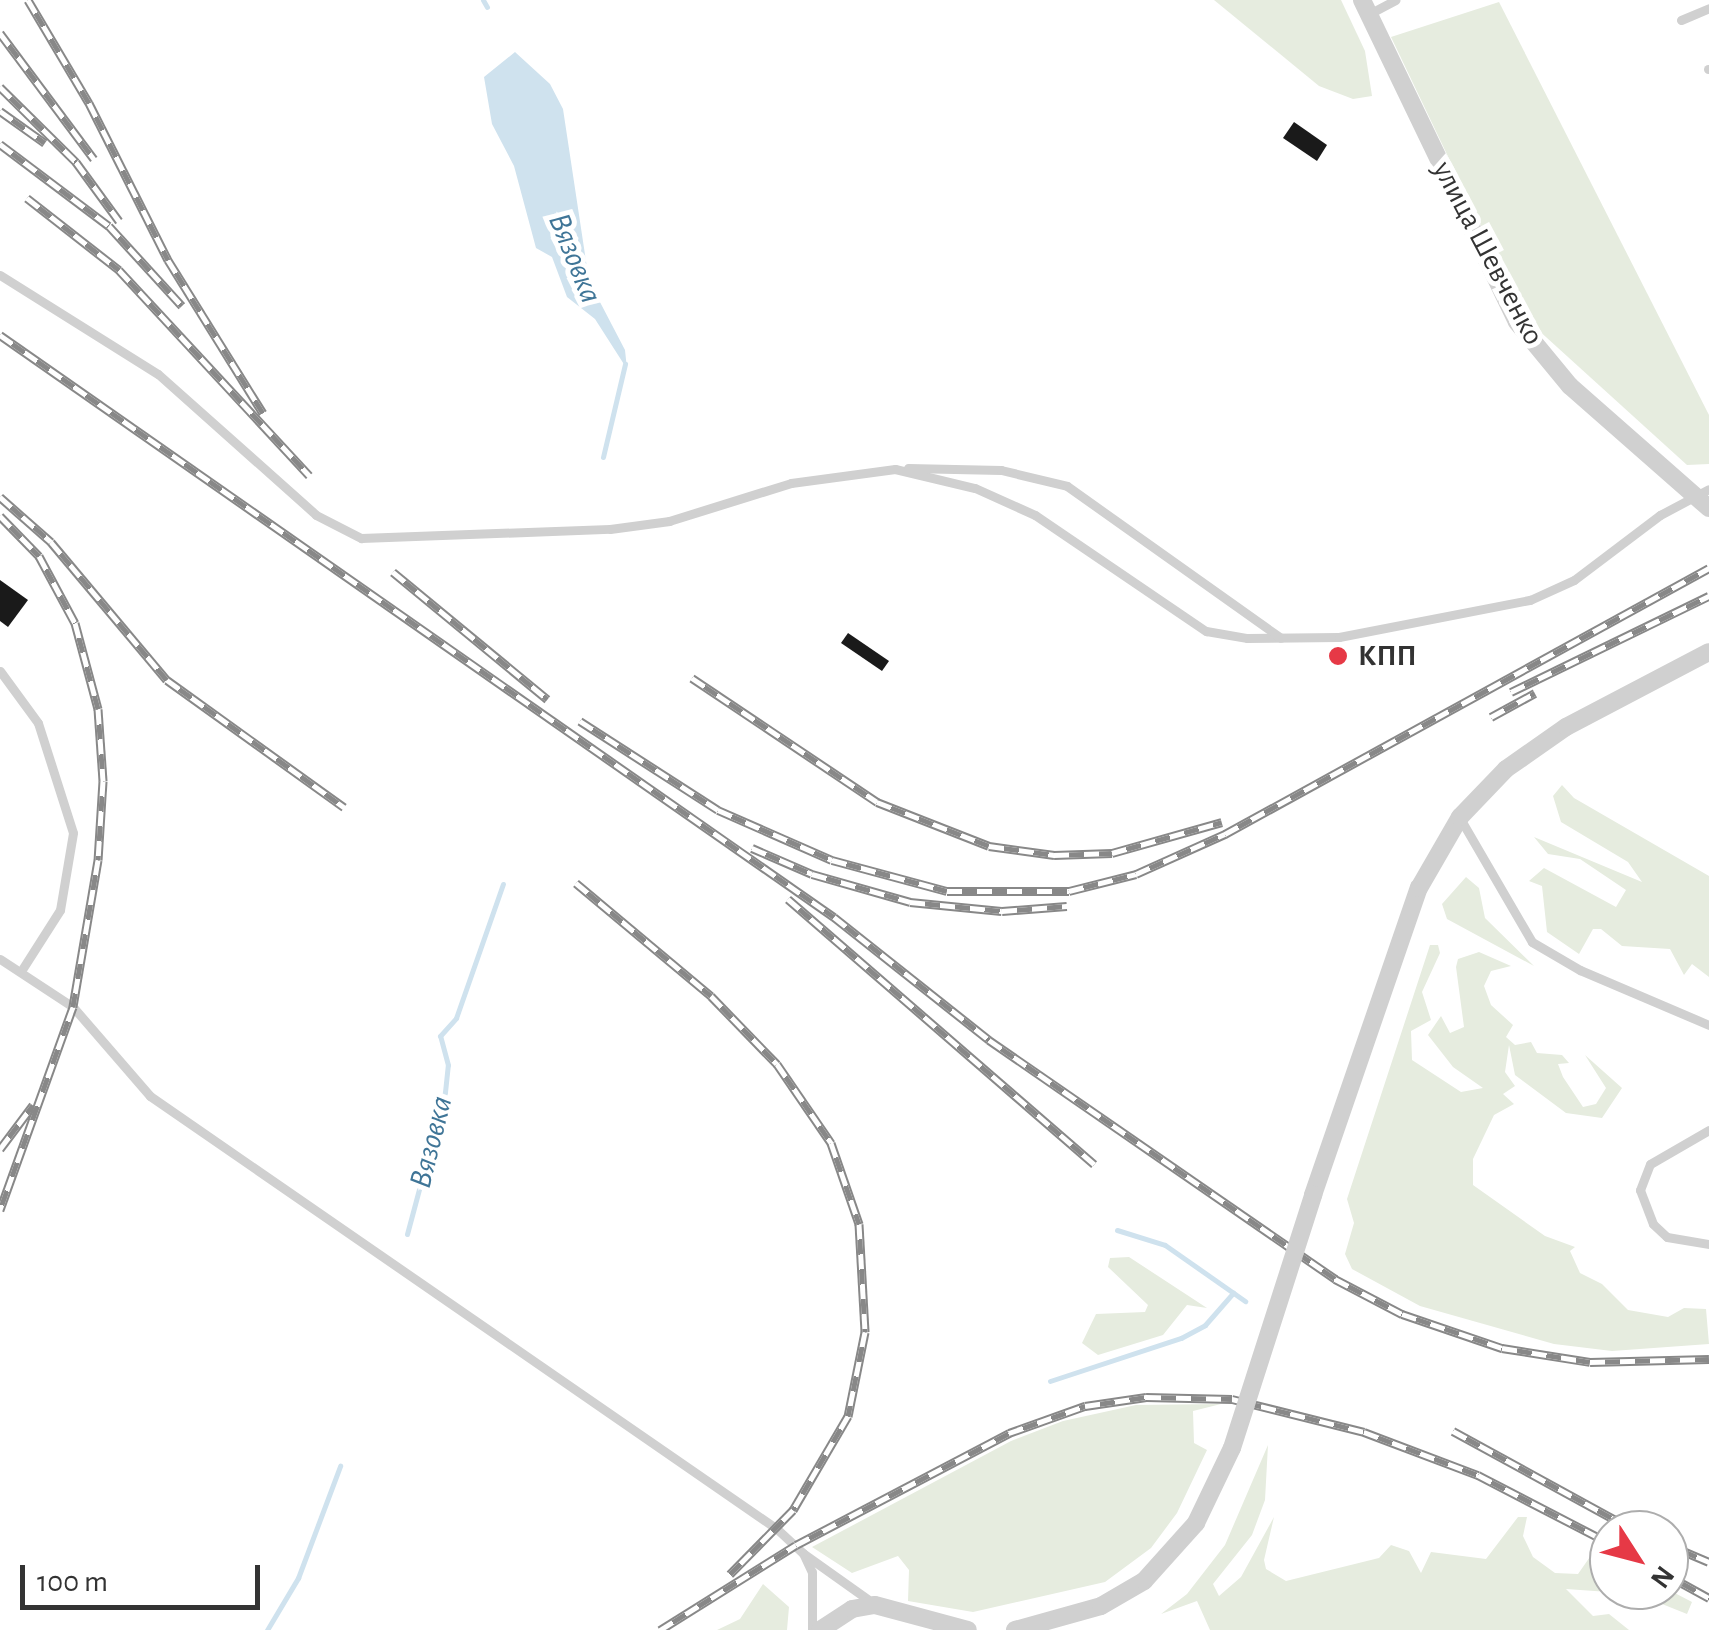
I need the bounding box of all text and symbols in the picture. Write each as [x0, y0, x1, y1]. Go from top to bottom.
street label: улица Шевченко [1425, 155, 1551, 351]
water label: Вязовка [540, 207, 610, 309]
place label: КПП [1358, 638, 1417, 674]
marker: КПП [1327, 645, 1349, 667]
water label: Вязовка [401, 1092, 461, 1192]
north arrow [1589, 1510, 1689, 1610]
scale bar [25, 1545, 265, 1607]
text: N [1645, 1560, 1679, 1593]
text: 100 m [37, 1567, 108, 1597]

